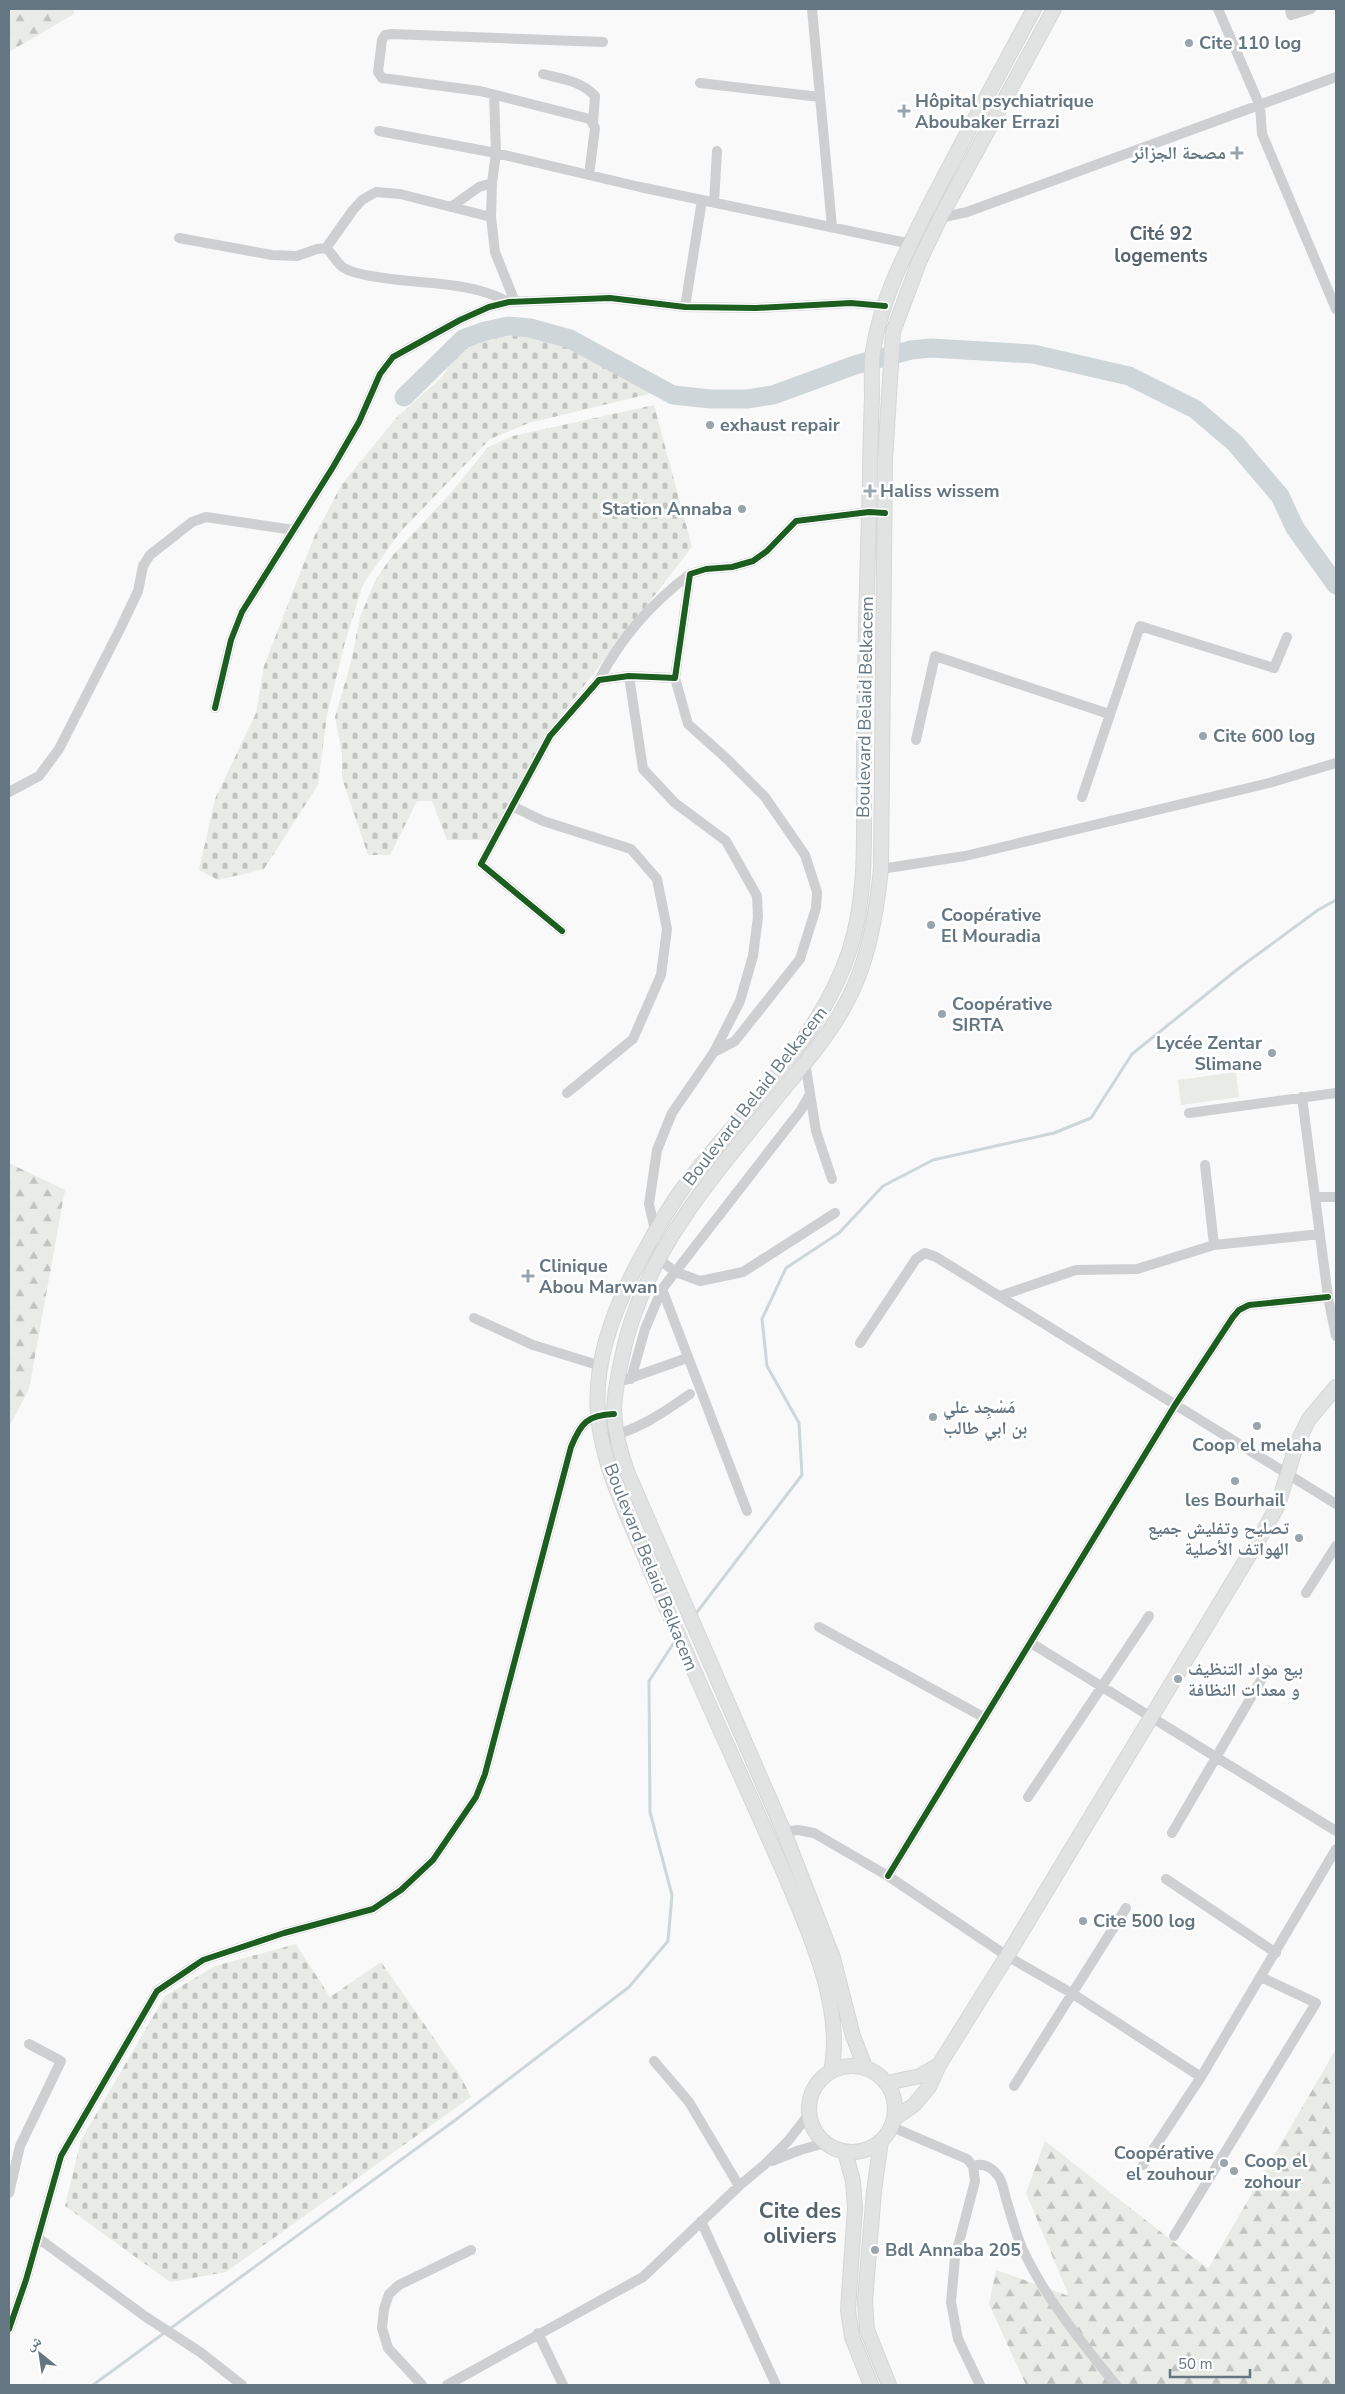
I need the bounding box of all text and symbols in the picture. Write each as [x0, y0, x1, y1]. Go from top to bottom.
place label: Cite 110 log [1199, 31, 1301, 55]
marker: Cite 110 log [1183, 37, 1195, 49]
place label: Hôpital psychiatrique Aboubaker Errazi [915, 89, 1094, 134]
marker: Hôpital psychiatrique Aboubaker Errazi [897, 104, 911, 118]
place label: مصحة الجزائر [1131, 141, 1226, 165]
marker: مصحة الجزائر [1230, 146, 1244, 160]
district label: Cité 92 logements [1114, 221, 1208, 269]
place label: exhaust repair [720, 413, 840, 437]
marker: exhaust repair [704, 419, 716, 431]
place label: Haliss wissem [880, 479, 1000, 503]
marker: Haliss wissem [864, 485, 876, 497]
place label: Station Annaba [602, 497, 732, 521]
marker: Station Annaba [736, 503, 748, 515]
street label: Boulevard Belaid Belkacem [851, 596, 879, 818]
place label: Cite 600 log [1213, 724, 1315, 748]
marker: Cite 600 log [1197, 730, 1209, 742]
place label: Coopérative El Mouradia [941, 903, 1042, 948]
marker: Coopérative El Mouradia [925, 919, 937, 931]
place label: Coopérative SIRTA [952, 992, 1053, 1037]
street label: Boulevard Belaid Belkacem [677, 1001, 833, 1191]
marker: Coopérative SIRTA [936, 1008, 948, 1020]
place label: Lycée Zentar Slimane [1156, 1031, 1262, 1076]
marker: Lycée Zentar Slimane [1266, 1047, 1278, 1059]
place label: Clinique Abou Marwan [539, 1254, 657, 1299]
marker: Clinique Abou Marwan [521, 1269, 535, 1283]
place label: مَسْجِد علي بن ابي طالب [943, 1395, 1027, 1442]
marker: مَسْجِد علي بن ابي طالب [927, 1411, 939, 1423]
marker: Coop el melaha [1251, 1420, 1263, 1432]
place label: Coop el melaha [1192, 1433, 1322, 1457]
street label: Boulevard Belaid Belkacem [598, 1460, 704, 1674]
marker: les Bourhail [1229, 1475, 1241, 1487]
place label: les Bourhail [1185, 1488, 1285, 1512]
place label: تصليح وتفليش جميع الهواتف الأصلية [1148, 1516, 1289, 1561]
marker: تصليح وتفليش جميع الهواتف الأصلية [1293, 1532, 1305, 1544]
place label: بيع مواد التنظيف و معدات النظافة [1188, 1657, 1303, 1702]
marker: بيع مواد التنظيف و معدات النظافة [1172, 1673, 1184, 1685]
place label: Cite 500 log [1093, 1909, 1195, 1933]
marker: Cite 500 log [1077, 1915, 1089, 1927]
place label: Coopérative el zouhour [1114, 2141, 1214, 2186]
place label: Coop el zohour [1244, 2149, 1308, 2194]
marker: Coopérative el zouhour [1218, 2157, 1230, 2169]
marker: Coop el zohour [1228, 2165, 1240, 2177]
district label: Cite des oliviers [759, 2196, 841, 2251]
place label: Bdl Annaba 205 [885, 2238, 1021, 2262]
marker: Bdl Annaba 205 [869, 2244, 881, 2256]
north arrow [15, 2329, 65, 2379]
text: ش [23, 2331, 45, 2355]
scale bar [1170, 2346, 1250, 2378]
text: 50 m [1178, 2354, 1213, 2374]

